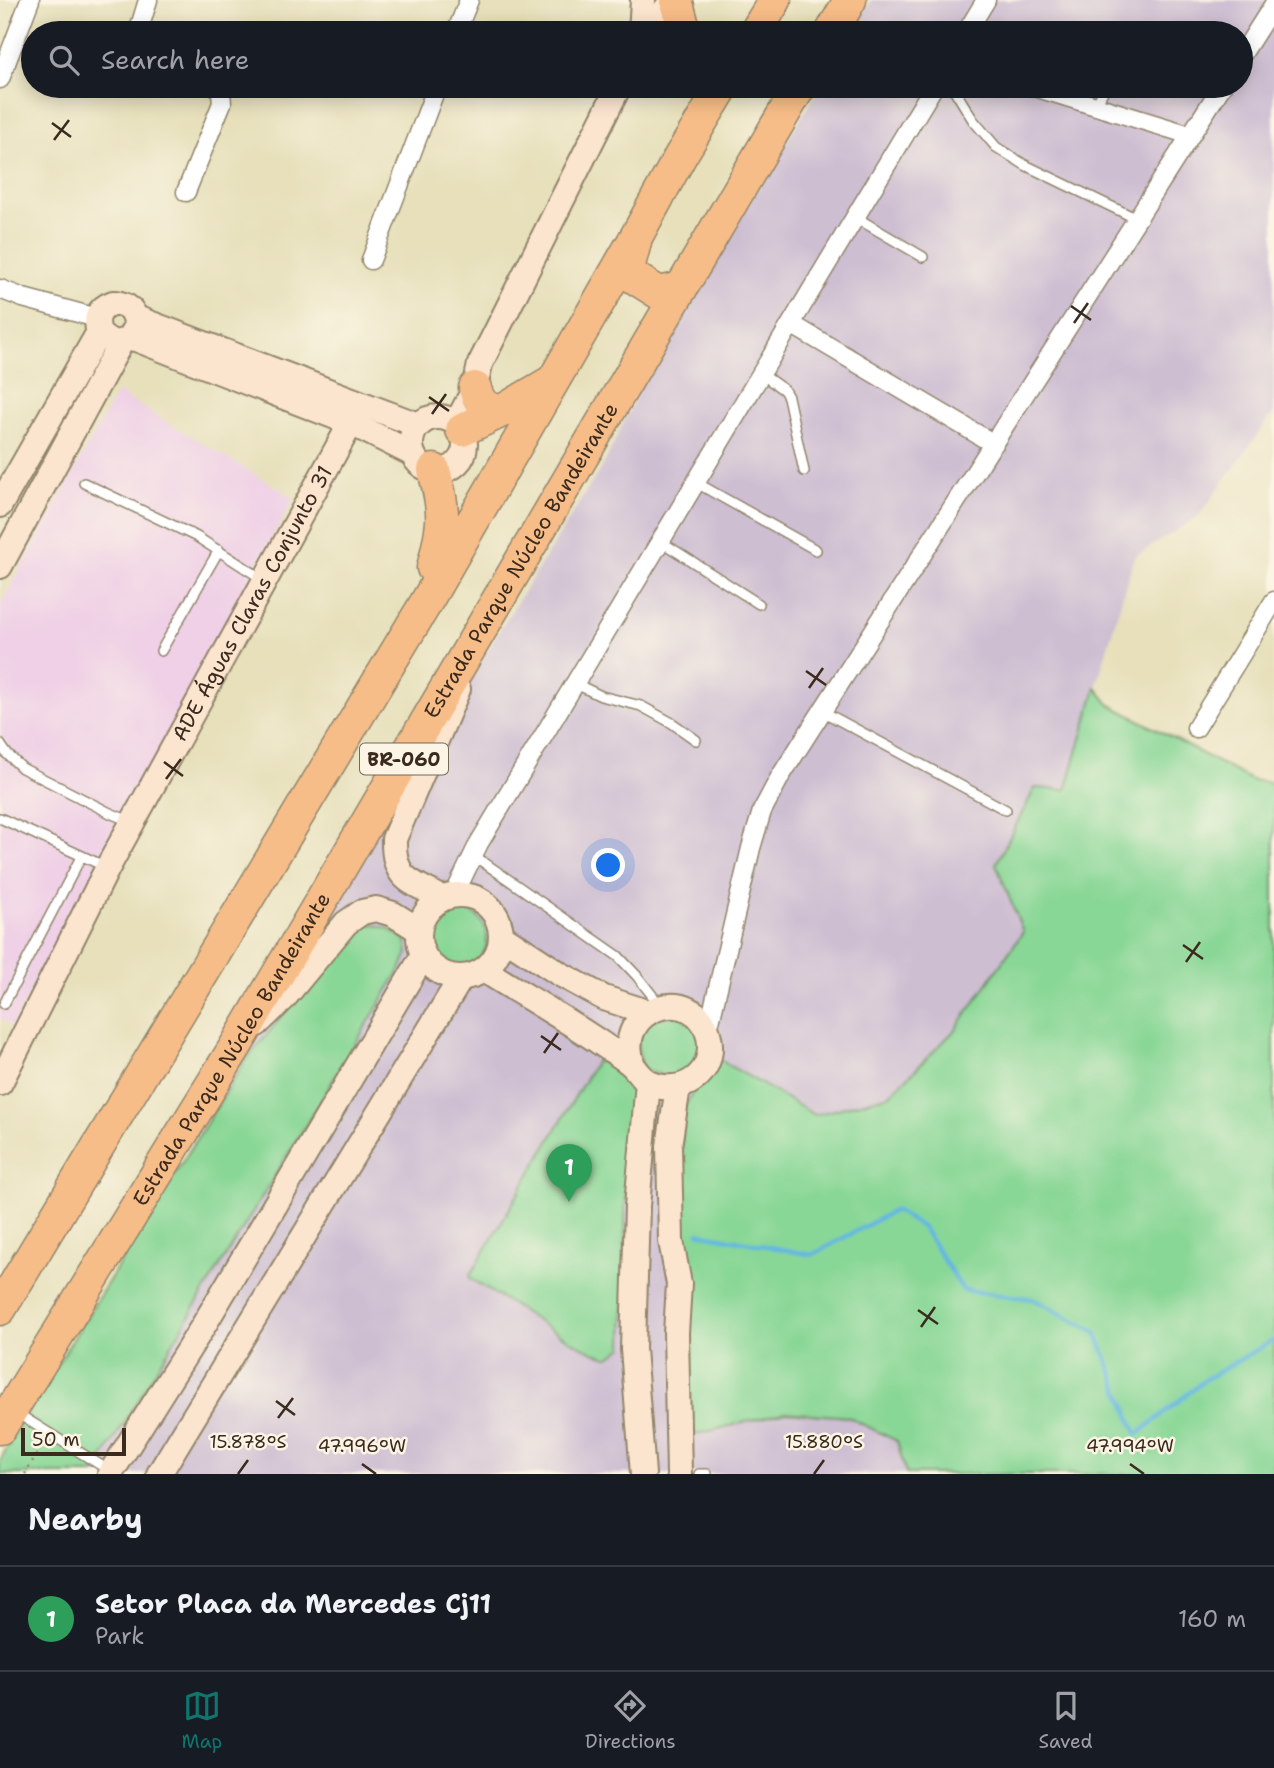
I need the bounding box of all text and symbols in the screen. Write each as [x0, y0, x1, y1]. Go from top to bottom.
search box [21, 21, 1253, 98]
icon: search [45, 41, 83, 79]
text: Search here [101, 42, 250, 77]
street label: Estrada Parque Núcleo Bandeirante [417, 398, 625, 723]
street label: ADE Águas Claras Conjunto 31 [166, 461, 339, 746]
road number: BR-060 [360, 744, 448, 774]
your location [591, 848, 625, 882]
street label: Estrada Parque Núcleo Bandeirante [126, 887, 337, 1211]
pin: 1 [546, 1144, 592, 1202]
scale bar [21, 1425, 126, 1457]
text: 50 m [32, 1427, 80, 1452]
text: 15.878°S [209, 1430, 287, 1454]
text: 15.880°S [785, 1430, 863, 1454]
text: 47.996°W [318, 1434, 406, 1458]
text: 47.994°W [1086, 1434, 1174, 1458]
text: Nearby [28, 1499, 143, 1540]
text: Setor Placa da Mercedes Cj11 [95, 1586, 491, 1621]
text: 1 [46, 1604, 56, 1634]
text: 160 m [1178, 1604, 1246, 1634]
text: Park [95, 1621, 144, 1651]
tab: Map [181, 1687, 222, 1754]
tab: Directions [585, 1687, 676, 1754]
tab: Saved [1039, 1687, 1093, 1754]

